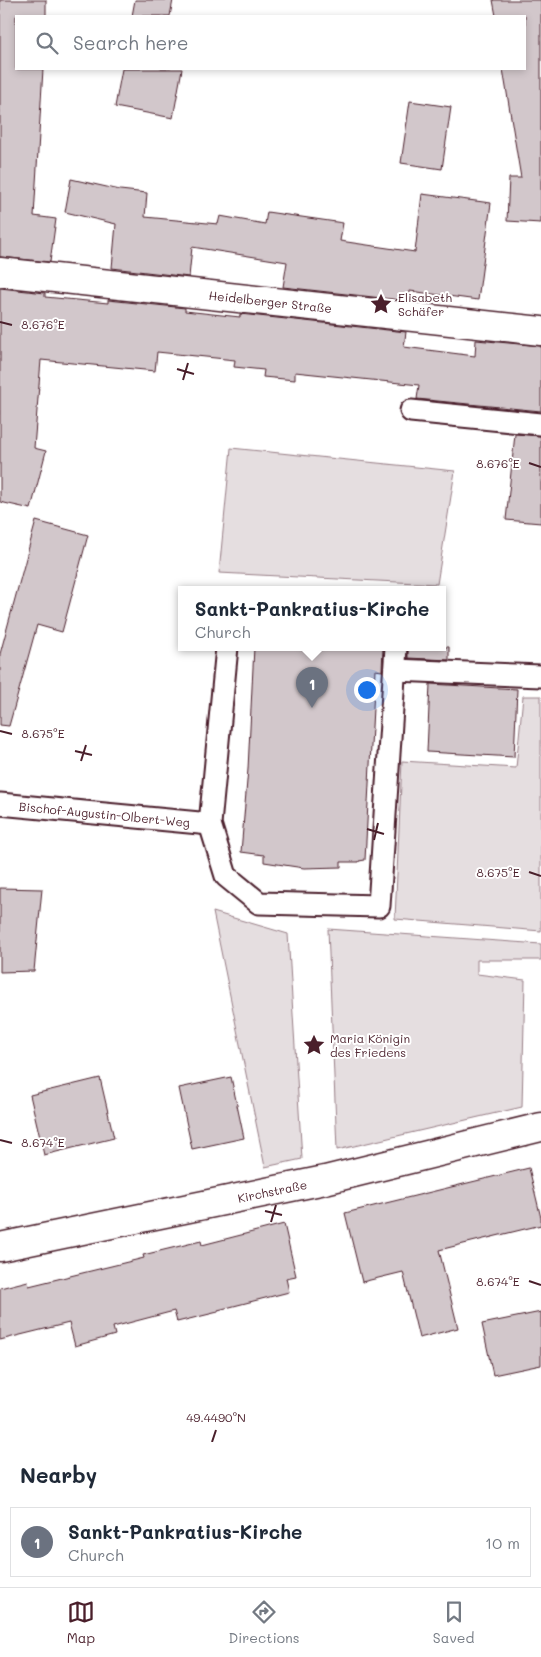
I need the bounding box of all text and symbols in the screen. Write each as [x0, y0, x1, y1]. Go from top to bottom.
search box [15, 15, 526, 70]
icon: search [33, 29, 61, 57]
text: Search here [73, 30, 189, 55]
street label: Heidelberger Straße [208, 287, 333, 316]
place label: Elisabeth Schäfer [398, 289, 452, 319]
place icon: Elisabeth Schäfer [368, 291, 394, 317]
text: 8.676°E [21, 316, 65, 332]
text: 8.676°E [476, 455, 520, 471]
popup [178, 586, 446, 651]
text: Sankt-Pankratius-Kirche [195, 596, 429, 621]
text: Church [195, 621, 250, 642]
pin: 1 [296, 667, 328, 708]
your location [354, 677, 380, 703]
text: 8.675°E [21, 725, 65, 741]
street label: Bischof-Augustin-Olbert-Weg [18, 798, 191, 830]
text: 8.675°E [476, 864, 520, 880]
place label: Maria Königin des Friedens [330, 1030, 410, 1060]
place icon: Maria Königin des Friedens [301, 1032, 327, 1058]
text: 8.674°E [21, 1134, 65, 1150]
street label: Kirchstraße [236, 1176, 308, 1206]
text: 8.674°E [476, 1273, 520, 1289]
text: 49.4490°N [186, 1409, 246, 1425]
text: Nearby [20, 1461, 97, 1488]
text: Sankt-Pankratius-Kirche [68, 1519, 302, 1544]
text: 1 [33, 1532, 41, 1553]
text: 10 m [485, 1532, 520, 1553]
text: Church [68, 1544, 124, 1565]
tab: Map [67, 1598, 95, 1647]
tab: Directions [228, 1598, 300, 1647]
tab: Saved [433, 1598, 474, 1647]

